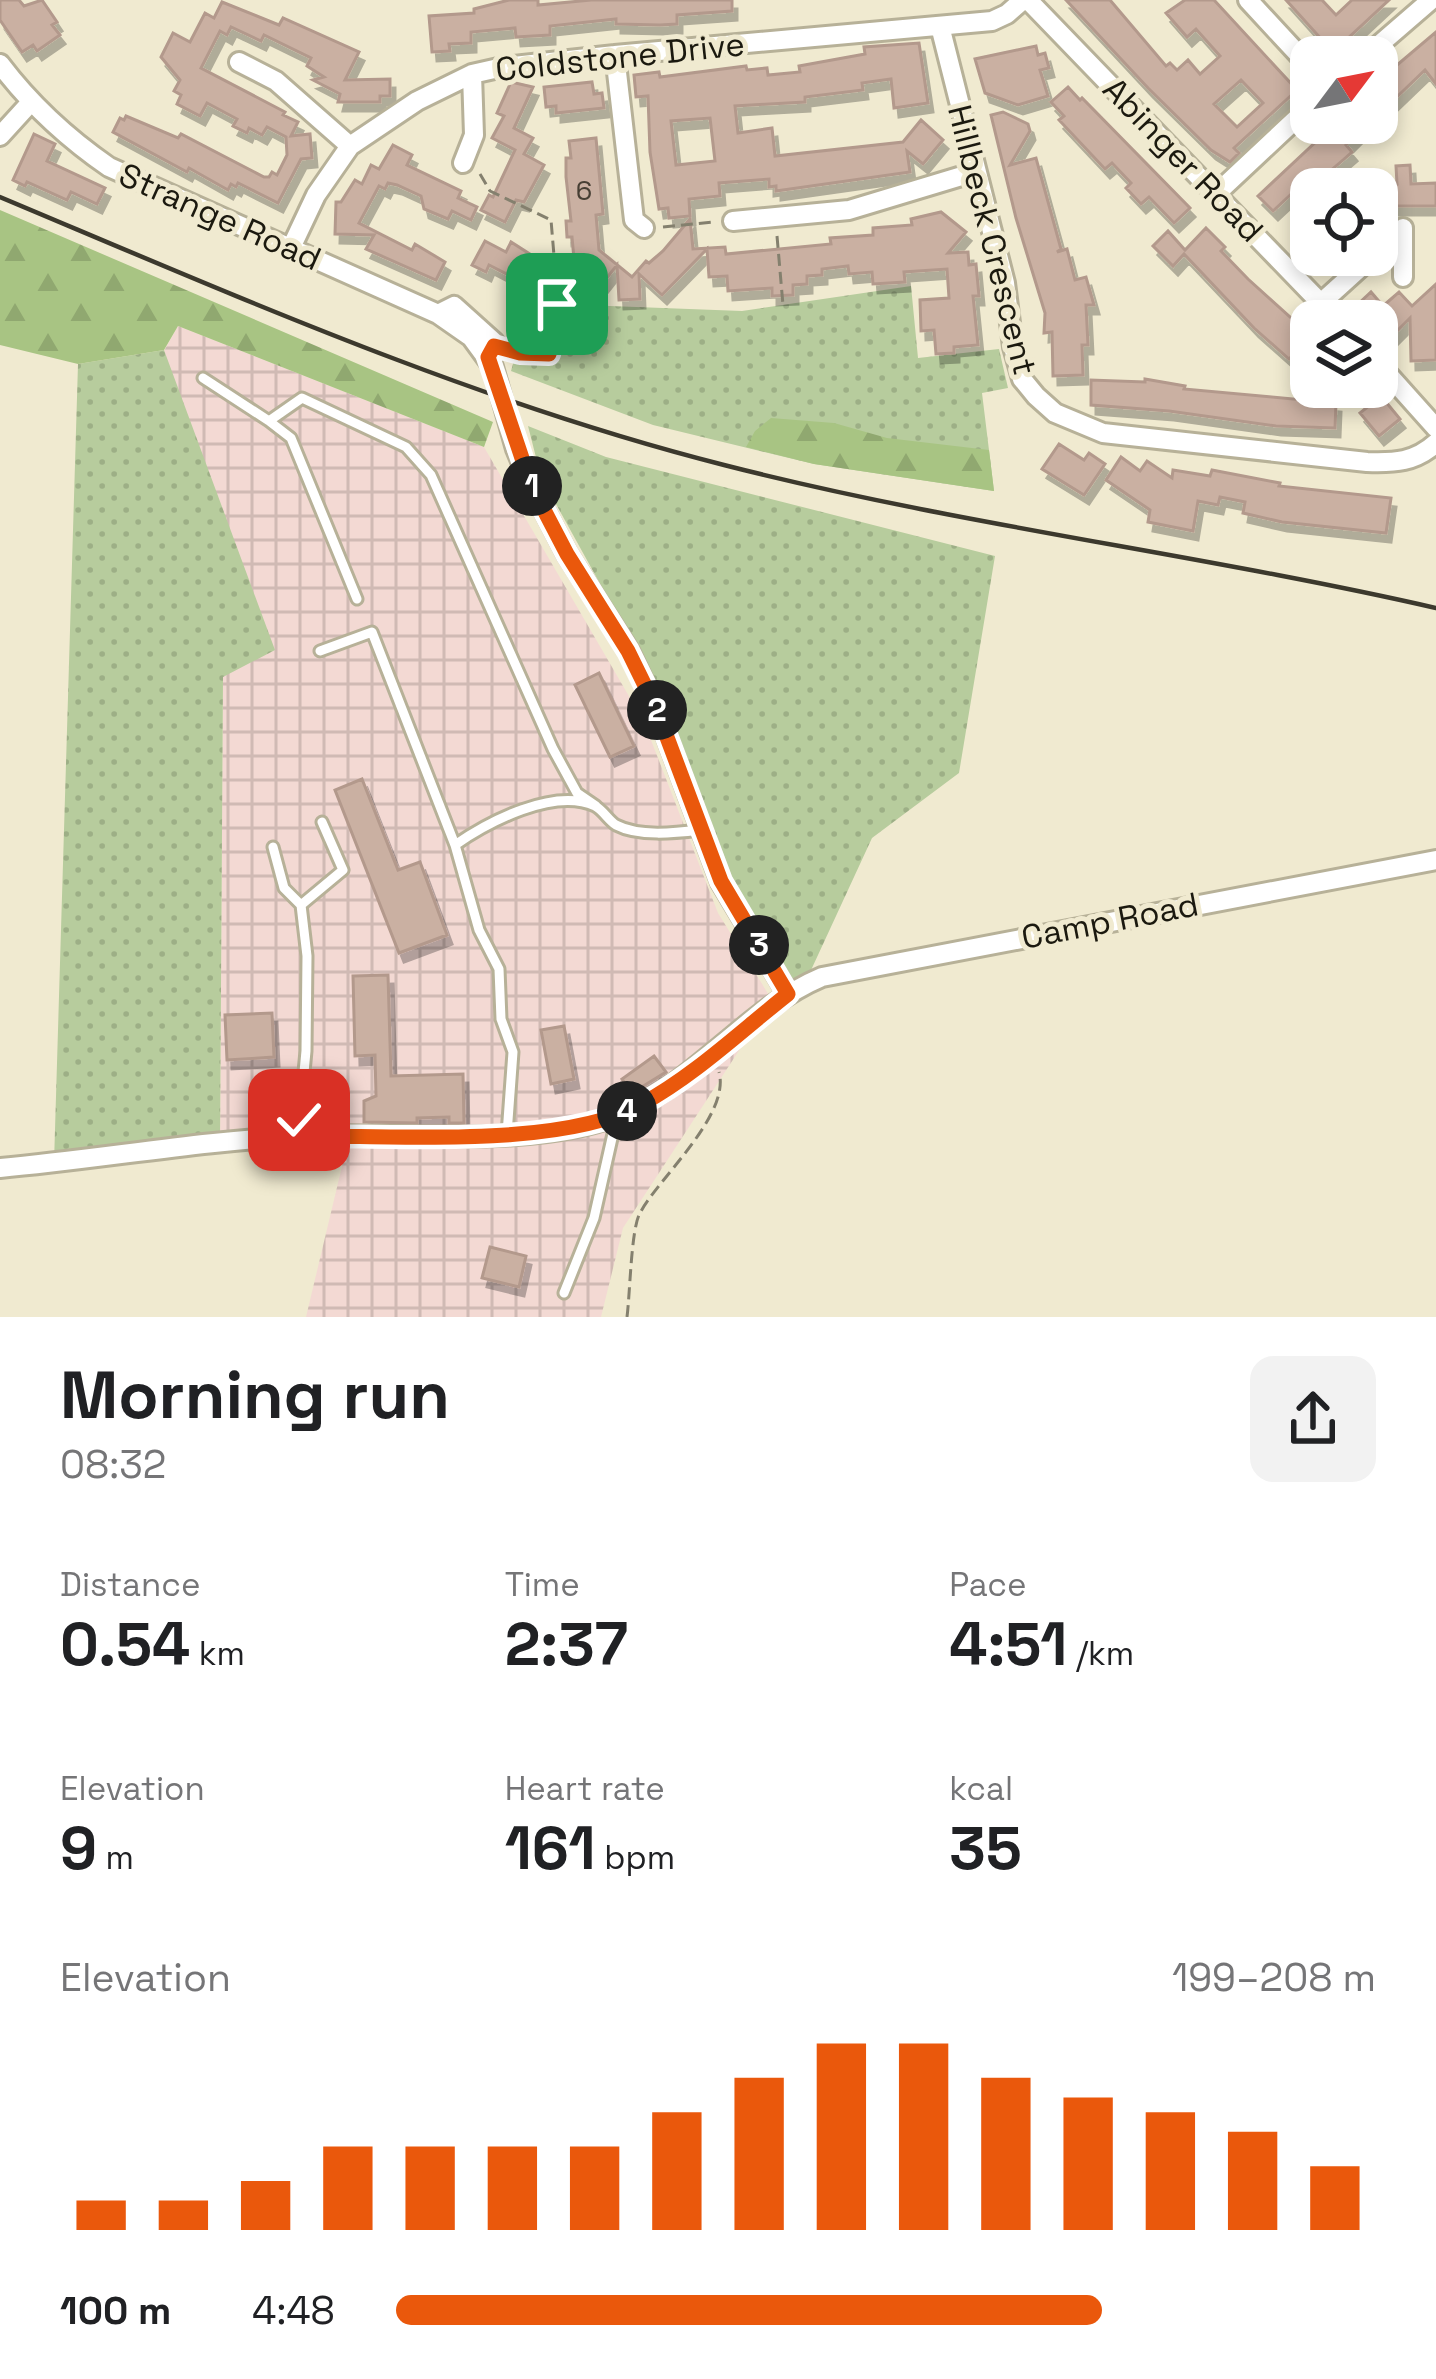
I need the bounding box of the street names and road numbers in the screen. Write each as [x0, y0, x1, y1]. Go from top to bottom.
street label: Coldstone Drive [493, 23, 747, 91]
street label: Abinger Road [1094, 69, 1272, 251]
street label: Hillbeck Crescent [938, 101, 1046, 379]
street label: Strange Road [112, 154, 328, 280]
street label: Camp Road [1018, 883, 1202, 959]

